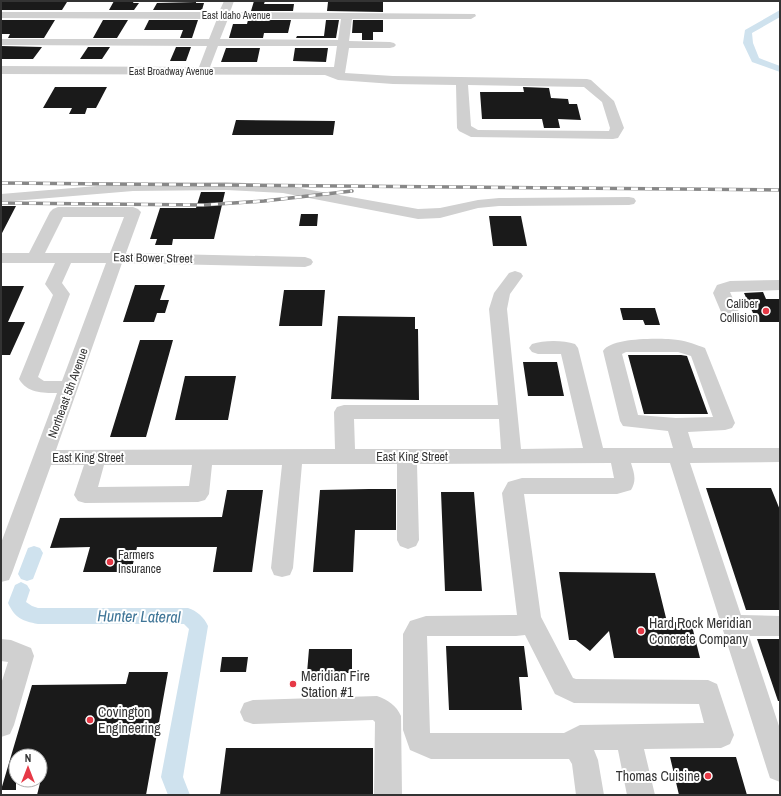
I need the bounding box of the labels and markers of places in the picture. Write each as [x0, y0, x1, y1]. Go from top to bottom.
place label: Caliber Collision [720, 296, 759, 326]
marker: Caliber Collision [761, 306, 771, 316]
place label: Farmers Insurance [118, 547, 161, 577]
marker: Farmers Insurance [105, 557, 115, 567]
place label: Hard Rock Meridian Concrete Company [649, 614, 752, 648]
marker: Hard Rock Meridian Concrete Company [636, 626, 646, 636]
place label: Meridian Fire Station #1 [301, 667, 370, 701]
marker: Meridian Fire Station #1 [288, 679, 298, 689]
place label: Covington Engineering [98, 703, 161, 737]
marker: Covington Engineering [85, 715, 95, 725]
place label: Thomas Cuisine [616, 767, 700, 785]
marker: Thomas Cuisine [703, 771, 713, 781]

